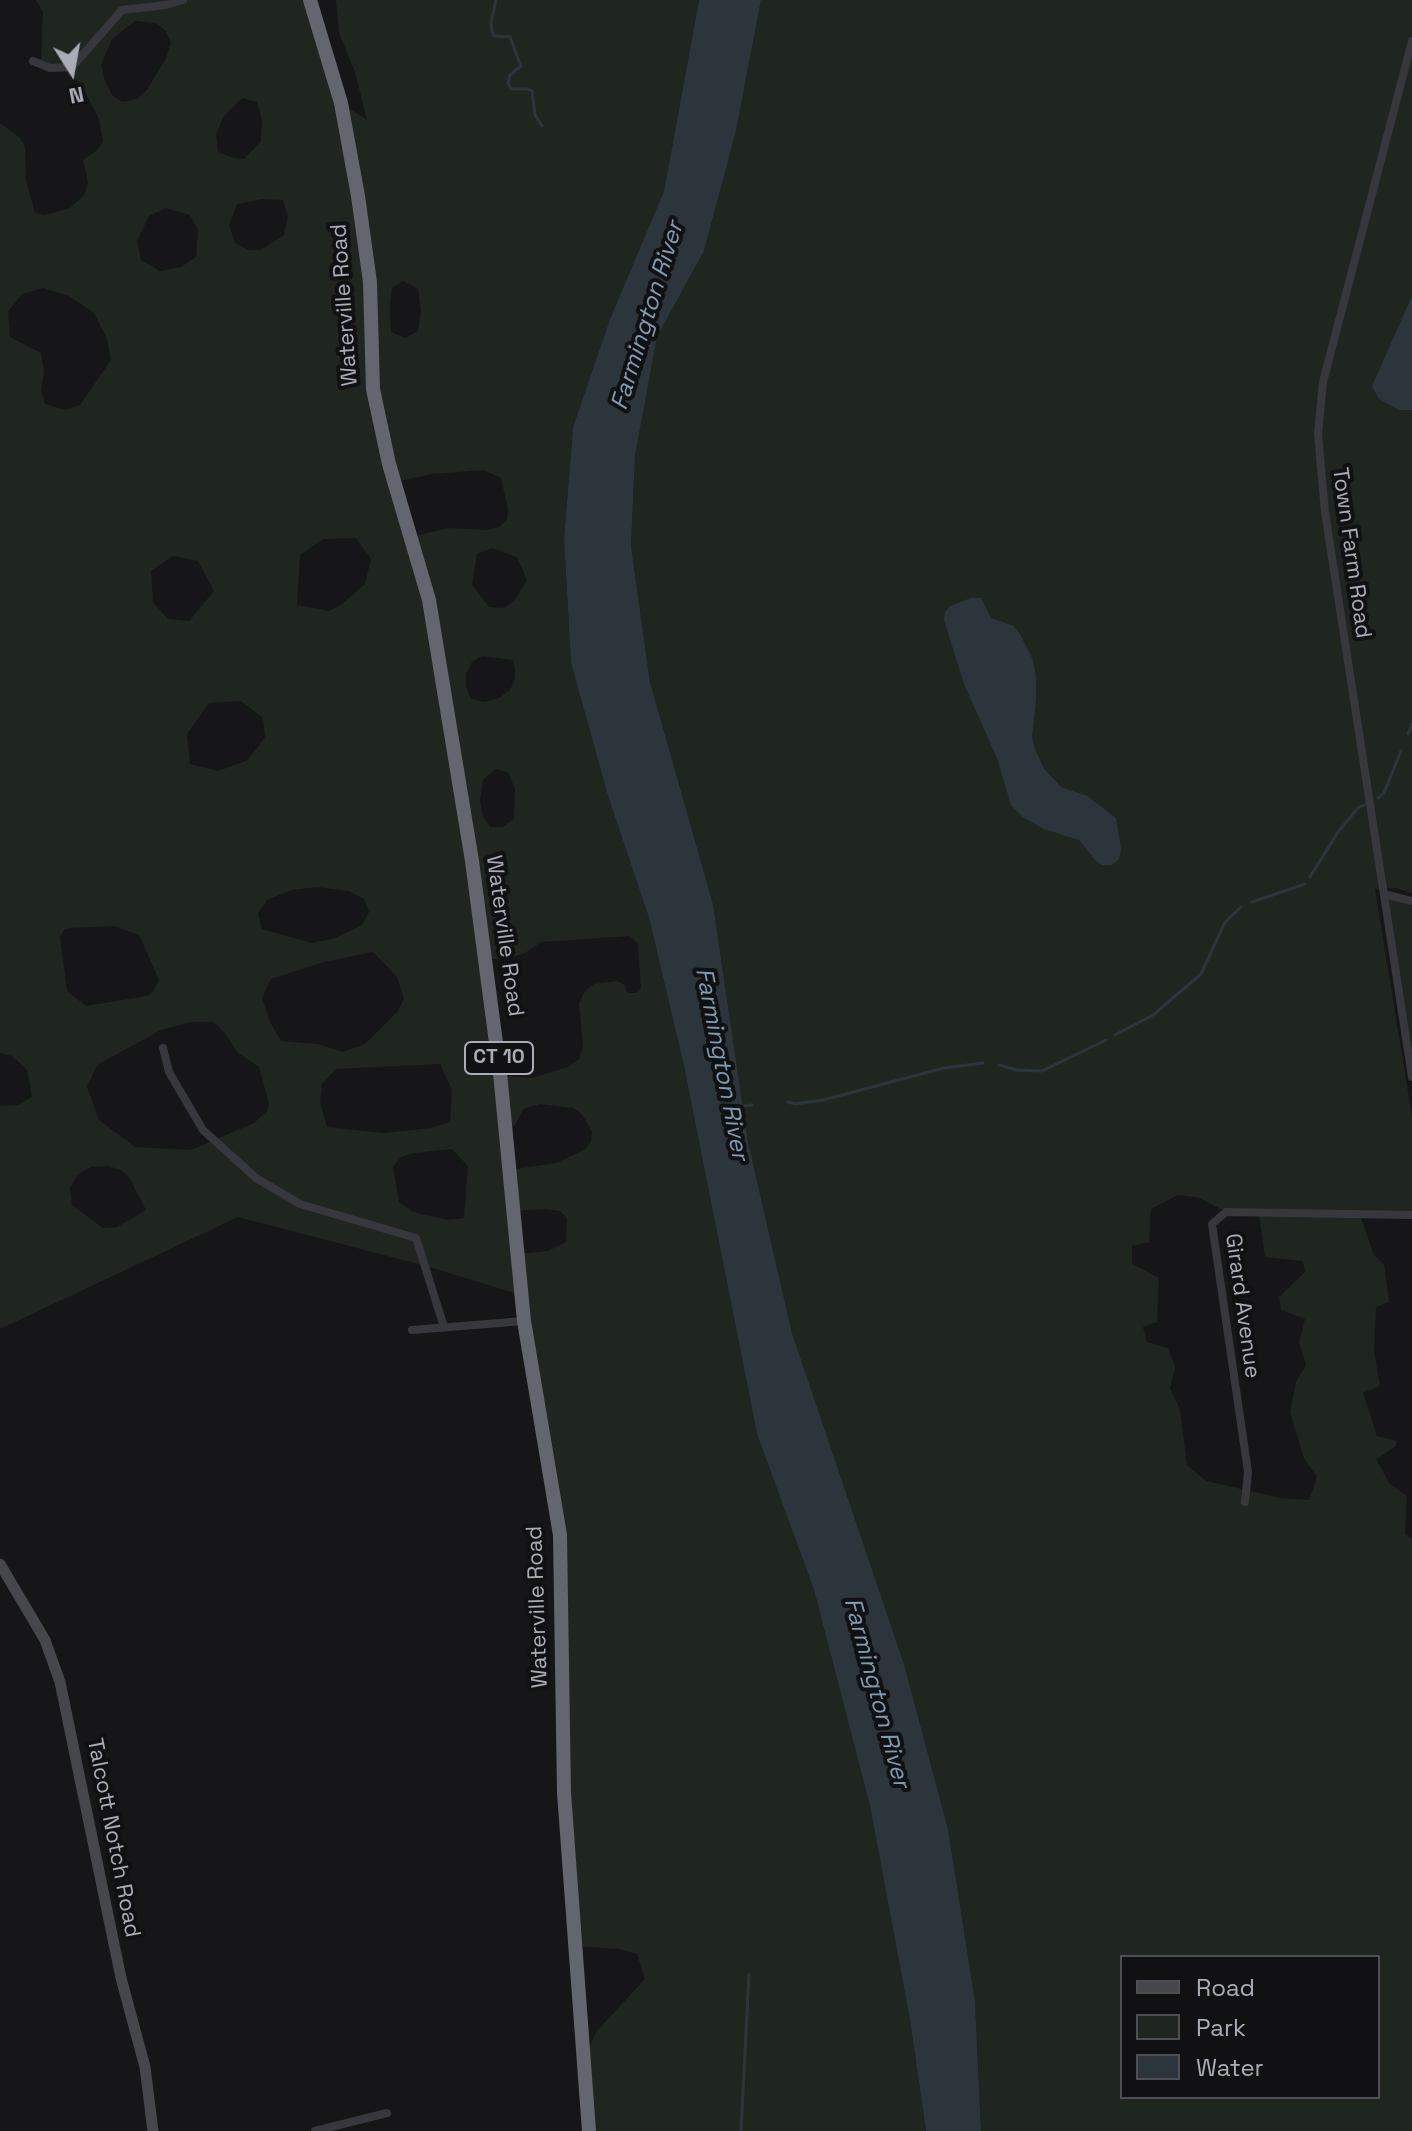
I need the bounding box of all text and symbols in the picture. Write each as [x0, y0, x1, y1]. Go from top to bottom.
north arrow [32, 32, 112, 112]
text: N [67, 80, 86, 111]
water label: Farmington River [606, 218, 690, 414]
street label: Waterville Road [326, 223, 364, 387]
street label: Town Farm Road [1326, 466, 1376, 640]
street label: Waterville Road [480, 854, 528, 1018]
water label: Farmington River [688, 965, 754, 1163]
road number: CT 10 [465, 1042, 533, 1074]
street label: Girard Avenue [1219, 1232, 1265, 1380]
street label: Waterville Road [522, 1525, 554, 1689]
water label: Farmington River [837, 1595, 915, 1791]
street label: Talcott Notch Road [81, 1736, 145, 1940]
legend [1120, 1955, 1380, 2099]
text: Road [1196, 1972, 1255, 2003]
text: Park [1196, 2012, 1246, 2043]
text: Water [1196, 2052, 1264, 2083]

